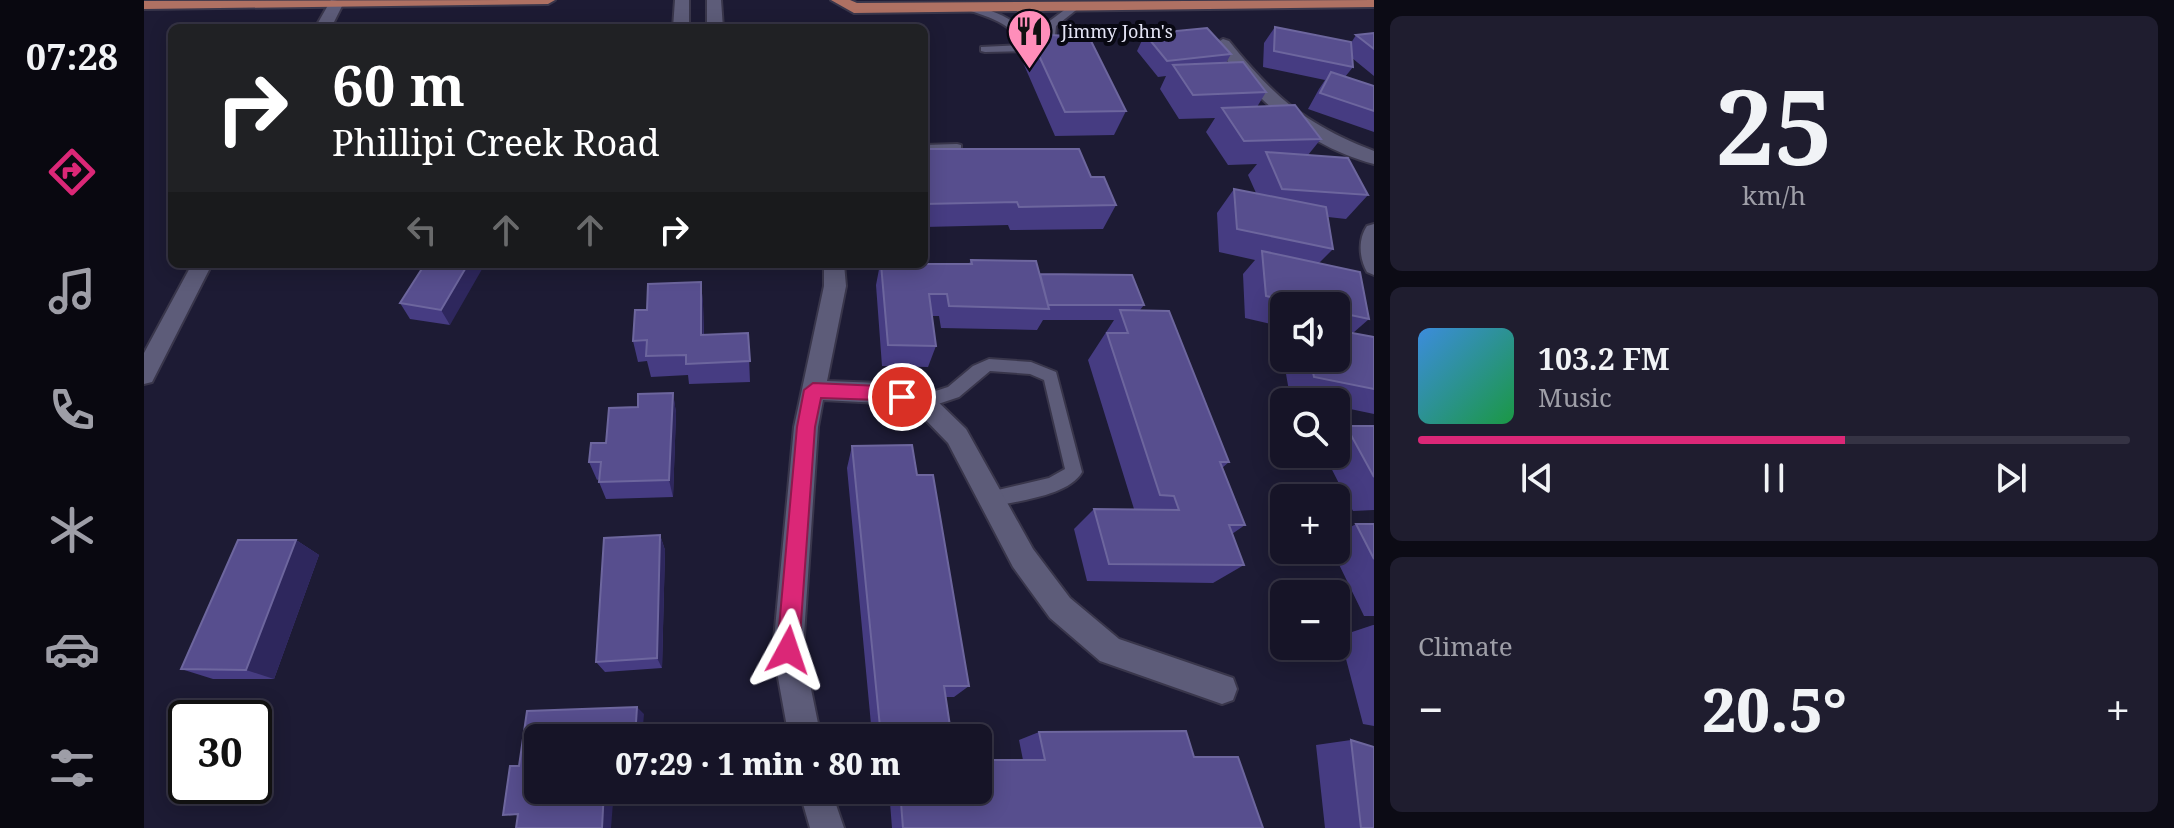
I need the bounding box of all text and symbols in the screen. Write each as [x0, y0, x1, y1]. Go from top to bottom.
restaurant icon: Jimmy John's [1006, 8, 1054, 71]
place label: Jimmy John's [1060, 19, 1173, 43]
text: 07:28 [26, 32, 118, 81]
text: 60 m [332, 46, 465, 122]
text: 25 [1715, 54, 1833, 195]
icon: right [200, 56, 304, 160]
text: Phillipi Creek Road [332, 118, 660, 167]
icon: directions [44, 144, 100, 200]
text: km/h [1742, 177, 1806, 213]
icon: left [400, 208, 444, 252]
icon: ahead [484, 208, 528, 252]
icon: ahead [568, 208, 612, 252]
icon: right [652, 208, 696, 252]
icon: music [44, 263, 100, 319]
map controls [1270, 292, 1350, 660]
button: sound [1270, 292, 1350, 372]
text: 103.2 FM [1538, 338, 1670, 379]
pin [868, 363, 936, 431]
icon: arrive [880, 375, 924, 419]
text: Music [1538, 379, 1612, 415]
icon: phone [44, 382, 100, 438]
button: search [1270, 388, 1350, 468]
icon: previous [1515, 456, 1559, 500]
icon: pause [1752, 456, 1796, 500]
icon: next [1989, 456, 2033, 500]
button: + [1270, 484, 1350, 564]
icon: climate [44, 502, 100, 558]
button: − [1270, 580, 1350, 660]
position arrow [746, 608, 830, 692]
icon: car [44, 621, 100, 677]
text: Climate [1418, 628, 1513, 664]
text: 20.5° [1702, 668, 1847, 750]
text: − [1418, 679, 1443, 739]
text: + [2105, 679, 2130, 739]
speed limit sign: 30 [168, 700, 272, 804]
icon: filters [44, 740, 100, 796]
text: 07:29 · 1 min · 80 m [615, 743, 901, 784]

